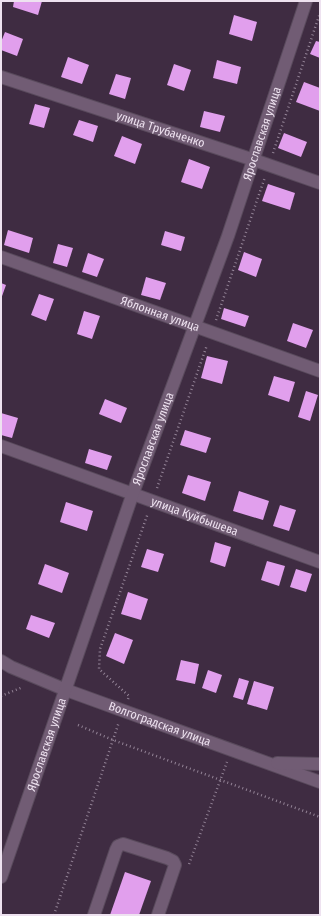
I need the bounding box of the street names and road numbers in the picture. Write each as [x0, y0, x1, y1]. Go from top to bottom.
street label: Ярославская улица [240, 85, 284, 182]
street label: улица Трубаченко [115, 108, 207, 150]
street label: Яблонная улица [119, 293, 202, 334]
street label: Ярославская улица [130, 390, 177, 487]
street label: улица Куйбышева [149, 494, 240, 539]
street label: Ярославская улица [24, 696, 69, 793]
street label: Волгоградская улица [107, 699, 213, 749]

